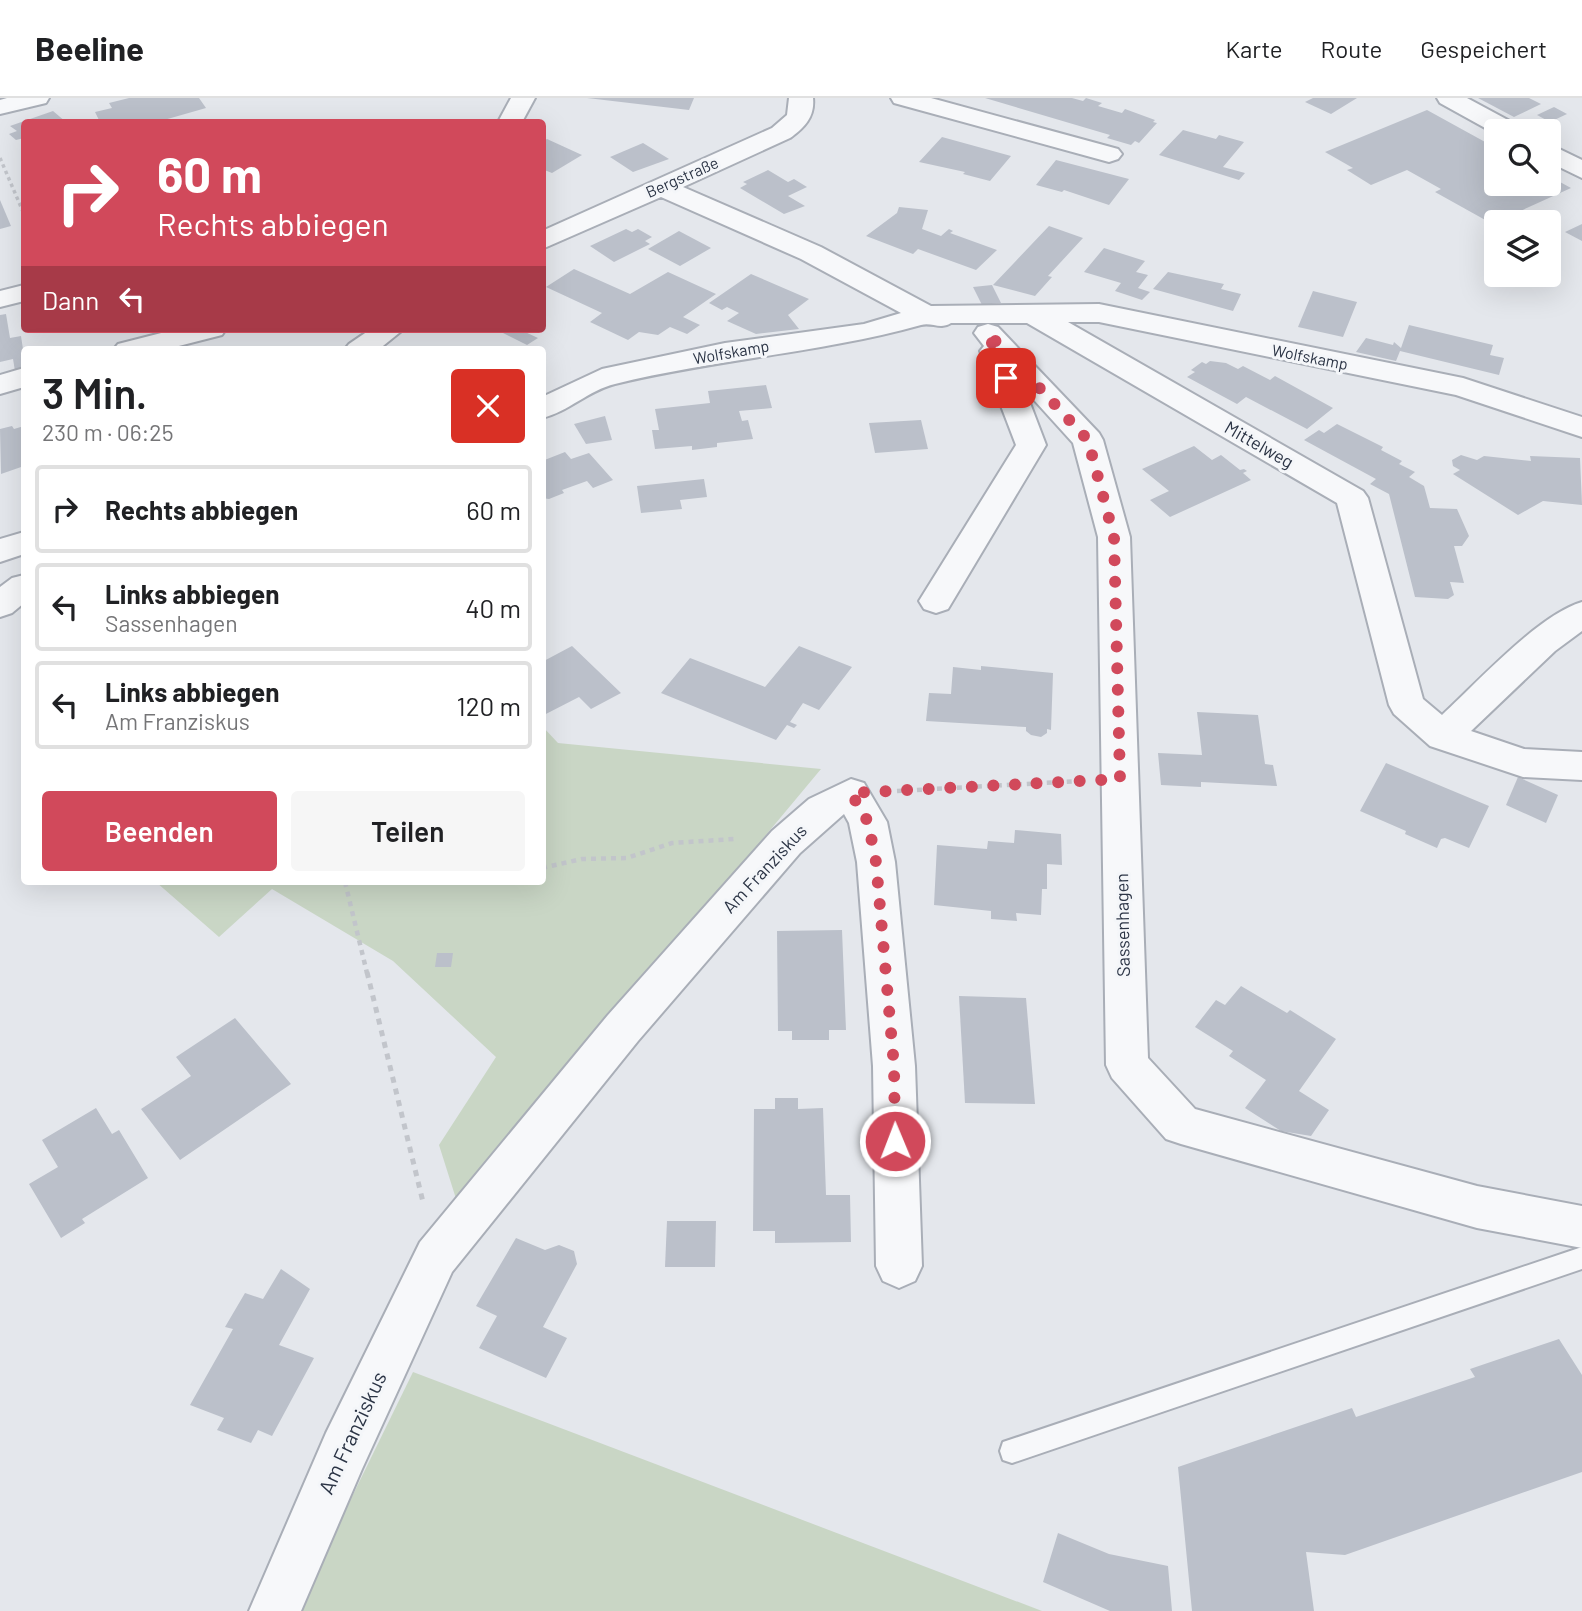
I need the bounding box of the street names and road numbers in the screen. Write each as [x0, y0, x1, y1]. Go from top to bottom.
street label: Bergstraße [643, 152, 721, 201]
street label: Wolfskamp [691, 335, 770, 368]
street label: Wolfskamp [1271, 340, 1350, 373]
street label: Mittelweg [1221, 416, 1298, 473]
street label: Am Franziskus [718, 819, 811, 917]
street label: Sassenhagen [1110, 873, 1134, 977]
street label: Am Franziskus [312, 1367, 391, 1498]

